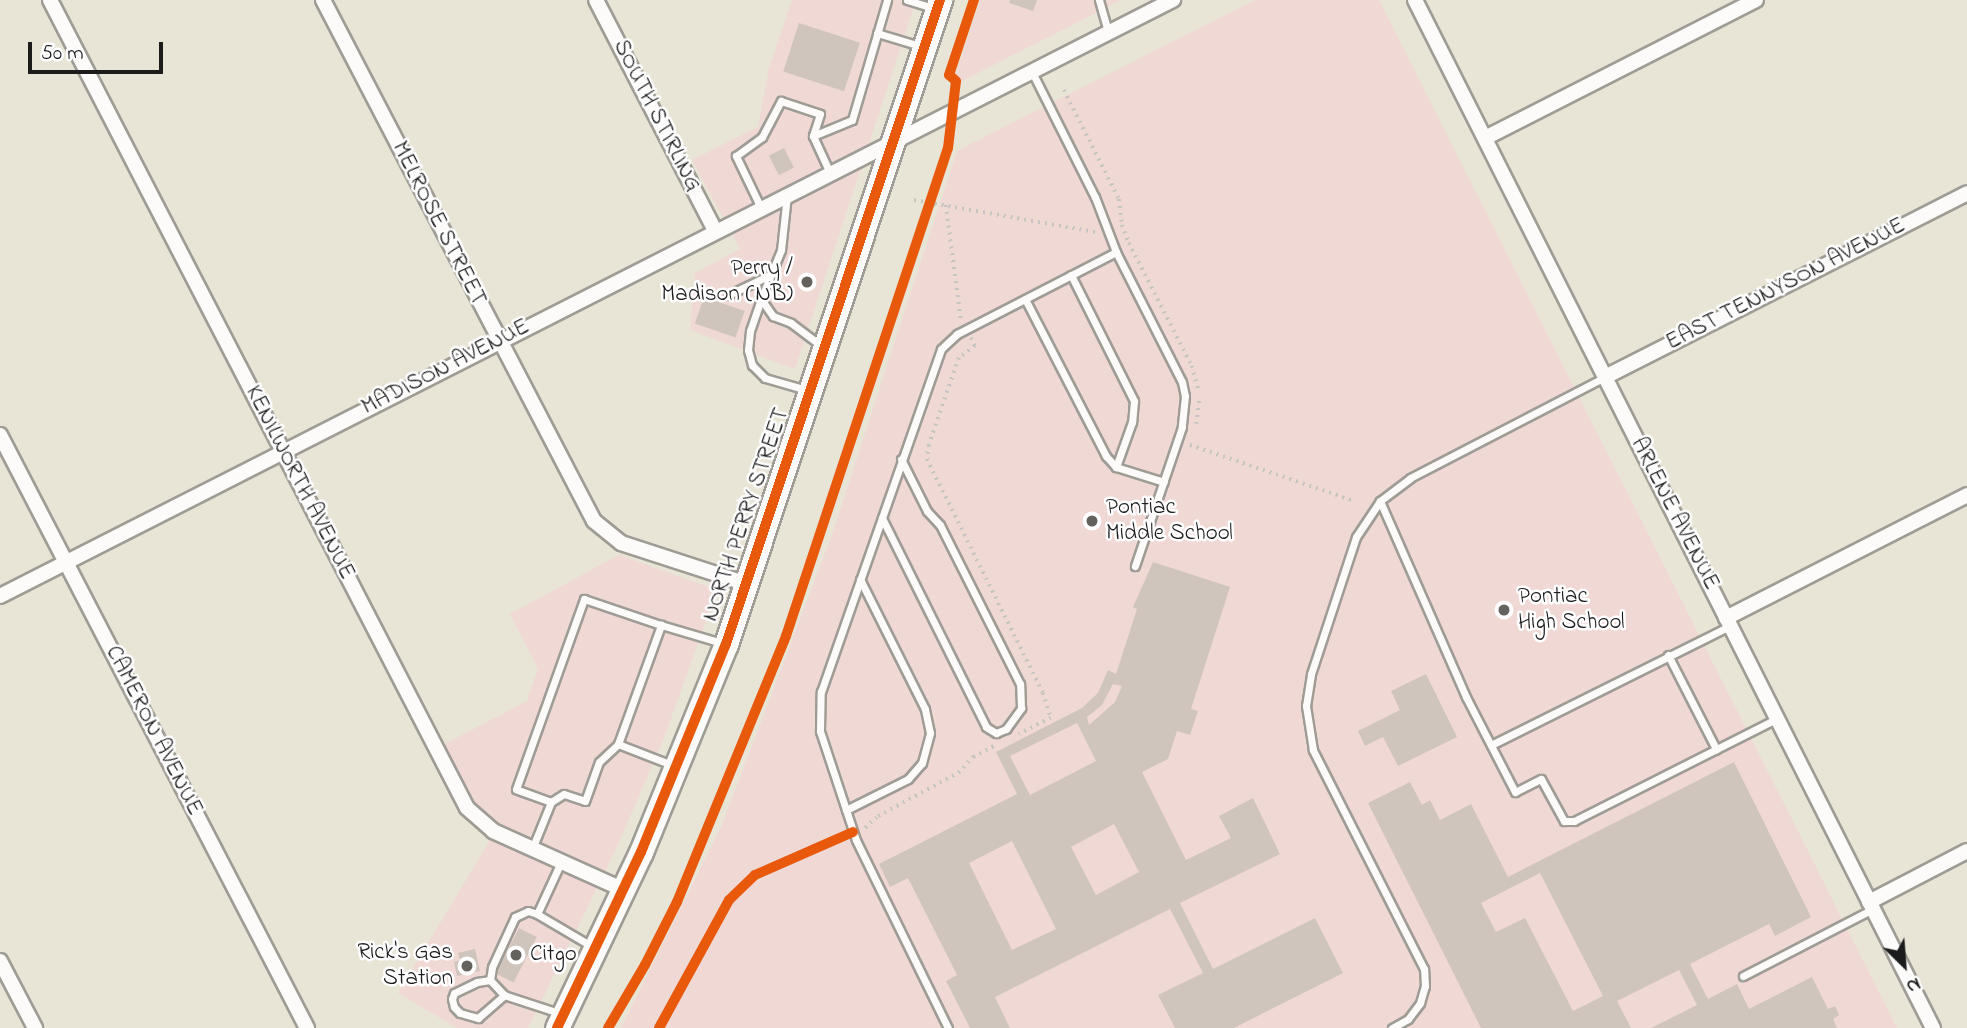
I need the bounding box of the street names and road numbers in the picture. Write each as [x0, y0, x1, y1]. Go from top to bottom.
street label: SOUTH STIRLING [606, 35, 706, 197]
street label: MELROSE STREET [385, 137, 491, 311]
street label: EAST TENNYSON AVENUE [1662, 213, 1910, 357]
street label: MADISON AVENUE [358, 314, 534, 422]
street label: KENILWORTH AVENUE [238, 381, 360, 585]
street label: NORTH PERRY STREET [698, 405, 796, 625]
street label: ARLENE AVENUE [1624, 433, 1724, 595]
street label: CAMERON AVENUE [98, 641, 208, 821]

